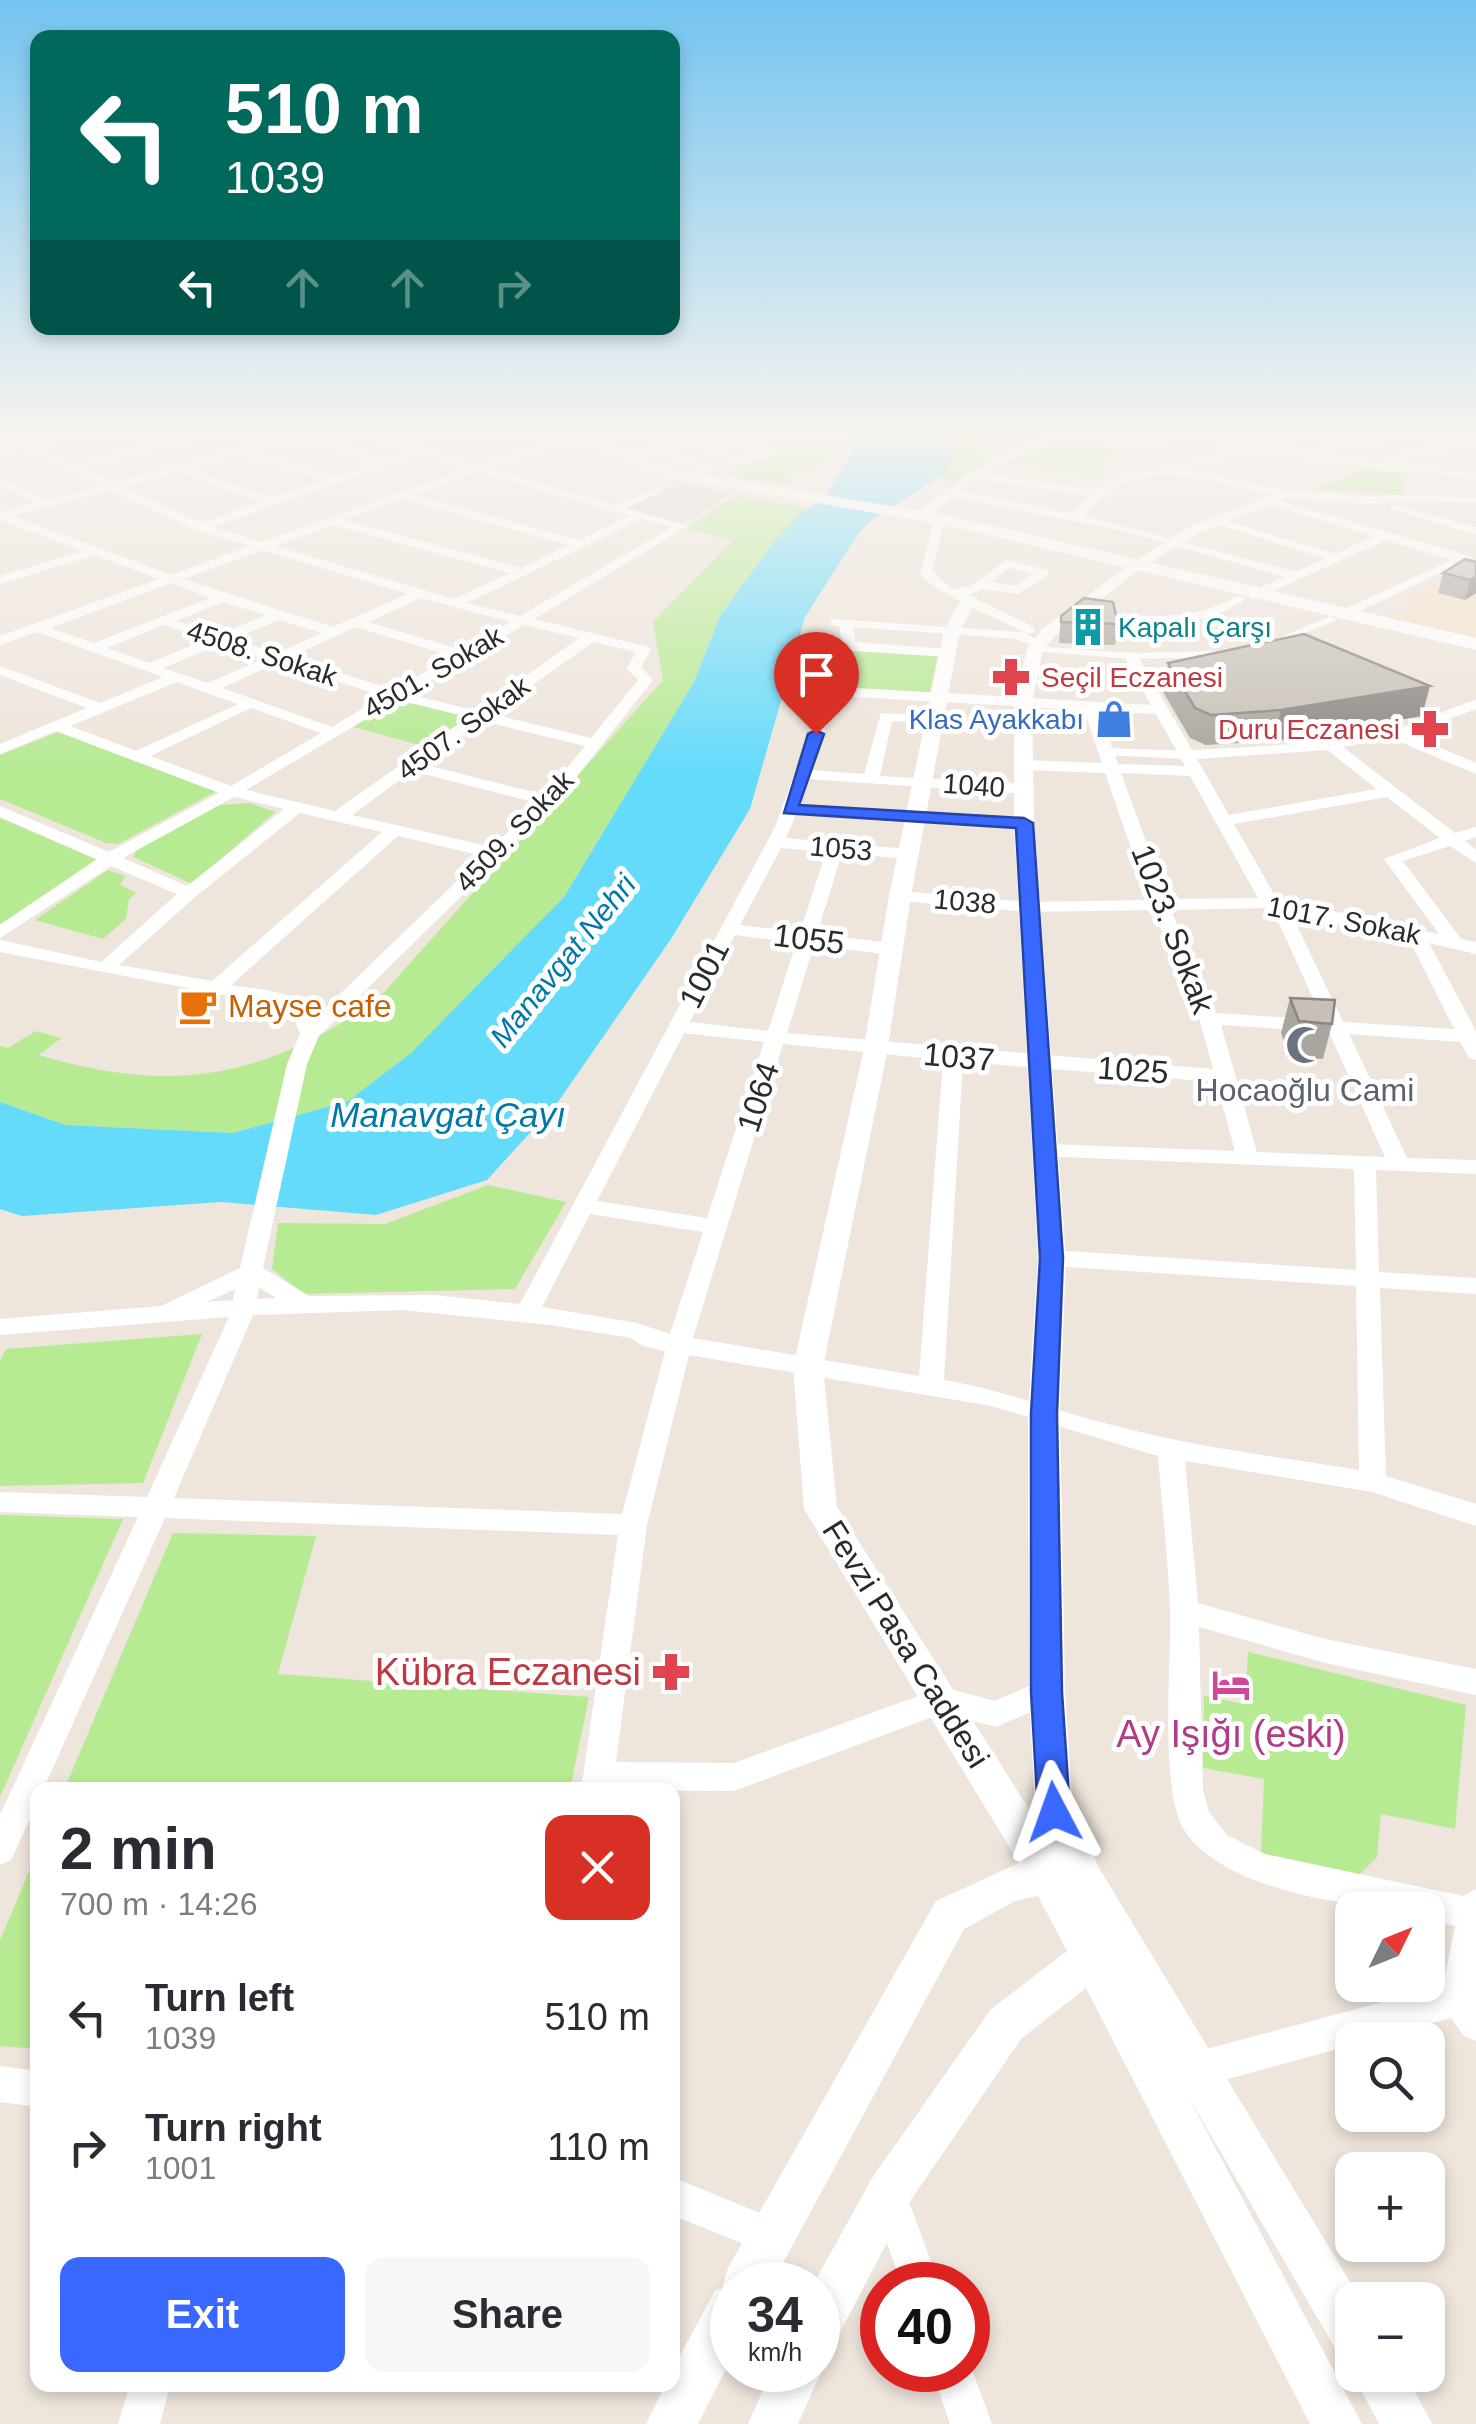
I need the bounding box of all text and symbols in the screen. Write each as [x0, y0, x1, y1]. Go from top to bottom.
icon: left [60, 70, 190, 200]
text: 510 m [225, 70, 423, 148]
text: 1039 [225, 152, 325, 203]
icon: left [170, 260, 225, 315]
icon: ahead [275, 260, 330, 315]
icon: ahead [380, 260, 435, 315]
icon: right [485, 260, 540, 315]
building icon: Kapalı Çarşı [1067, 606, 1109, 648]
place label: Kapalı Çarşı [1118, 612, 1272, 643]
street label: 4508. Sokak [183, 615, 342, 693]
street label: 4501. Sokak [358, 620, 509, 725]
pin [774, 632, 859, 735]
icon: arrive [789, 647, 844, 702]
pharmacy icon: Seçil Eczanesi [990, 656, 1032, 698]
place label: Seçil Eczanesi [1041, 662, 1223, 693]
street label: 4507. Sokak [391, 670, 536, 787]
shop icon: Klas Ayakkabı [1093, 698, 1135, 740]
place label: Klas Ayakkabı [909, 704, 1084, 735]
pharmacy icon: Duru Eczanesi [1409, 708, 1451, 750]
place label: Duru Eczanesi [1218, 714, 1400, 745]
street label: 4509. Sokak [449, 764, 580, 898]
street label: 1040 [942, 768, 1006, 803]
street label: 1053 [809, 830, 873, 867]
street label: 1023. Sokak [1124, 840, 1222, 1019]
water label: Manavgat Nehri [483, 867, 643, 1053]
street label: 1038 [933, 883, 997, 920]
street label: 1017. Sokak [1265, 890, 1424, 951]
street label: 1055 [771, 917, 847, 961]
street label: 1001 [672, 934, 736, 1014]
cafe icon: Mayse cafe [177, 985, 219, 1027]
place label: Mayse cafe [228, 988, 392, 1024]
mosque icon: Hocaoğlu Cami [1284, 1024, 1326, 1066]
street label: 1037 [922, 1036, 996, 1078]
street label: 1025 [1096, 1050, 1170, 1090]
street label: 1064 [730, 1058, 786, 1136]
place label: Hocaoğlu Cami [1196, 1072, 1414, 1108]
water label: Manavgat Çayı [330, 1095, 566, 1134]
street label: Fevzi Pasa Caddesi [815, 1514, 997, 1774]
place label: Kübra Eczanesi [375, 1651, 641, 1693]
pharmacy icon: Kübra Eczanesi [650, 1651, 692, 1693]
hotel icon: Ay Işığı (eski) [1210, 1664, 1252, 1706]
place label: Ay Işığı (eski) [1116, 1713, 1346, 1755]
position arrow [1002, 1760, 1106, 1864]
text: 2 min [60, 1815, 217, 1882]
button: close [545, 1815, 650, 1920]
text: 700 m · 14:26 [60, 1886, 257, 1922]
north arrow [1335, 1892, 1445, 2002]
map controls [1335, 1892, 1445, 2392]
text: Turn left [145, 1977, 294, 2019]
icon: left [60, 1990, 115, 2045]
text: 510 m [544, 1996, 650, 2038]
text: 1039 [145, 2020, 216, 2056]
button: search [1335, 2022, 1445, 2132]
text: Turn right [145, 2107, 322, 2149]
icon: right [60, 2120, 115, 2175]
text: 110 m [547, 2126, 650, 2168]
text: 1001 [145, 2150, 216, 2186]
button: + [1335, 2152, 1445, 2262]
button: Exit [60, 2257, 345, 2372]
button: Share [365, 2257, 650, 2372]
speed limit sign: 40 [860, 2262, 990, 2392]
button: − [1335, 2282, 1445, 2392]
text: 34 [747, 2287, 803, 2343]
text: km/h [748, 2338, 802, 2366]

